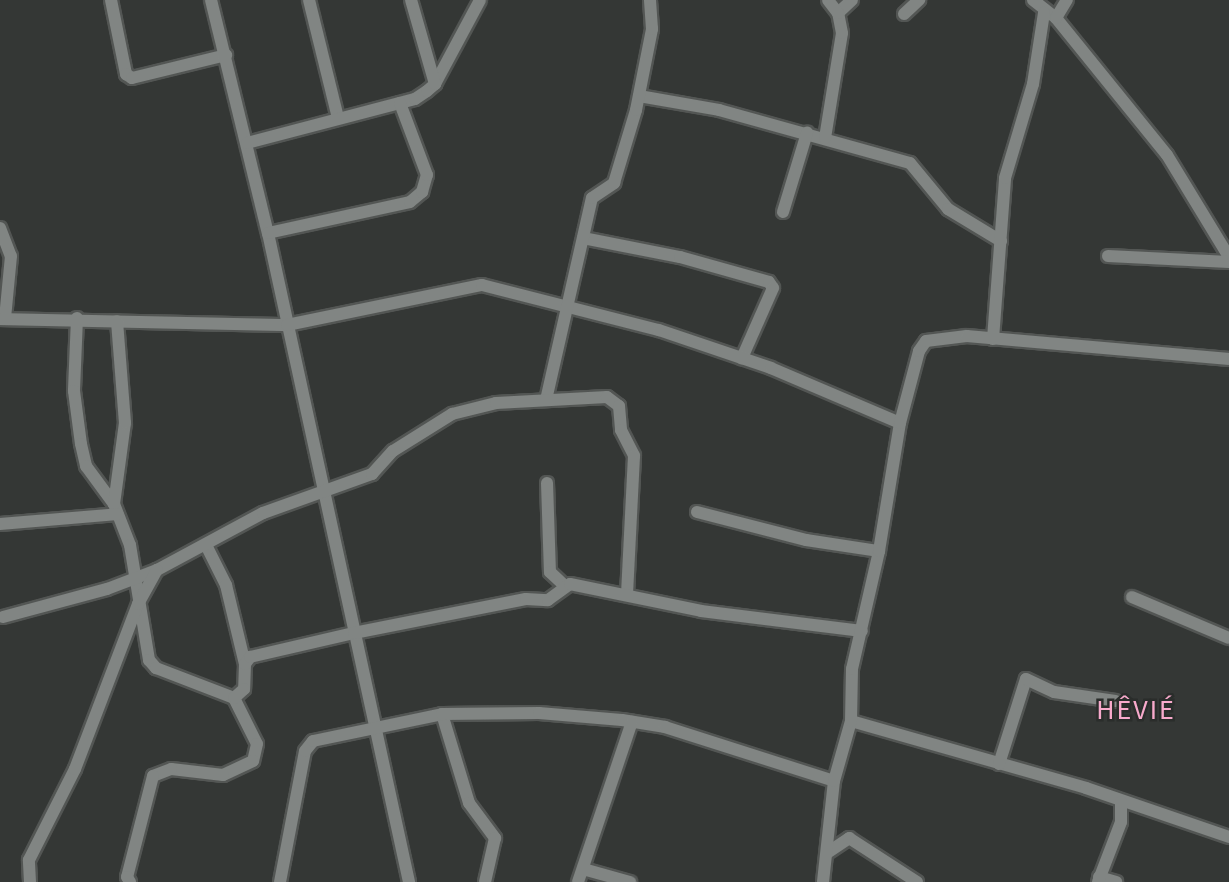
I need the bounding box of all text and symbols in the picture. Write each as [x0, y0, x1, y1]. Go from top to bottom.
district label: HÊVIÉ [1097, 693, 1175, 727]

